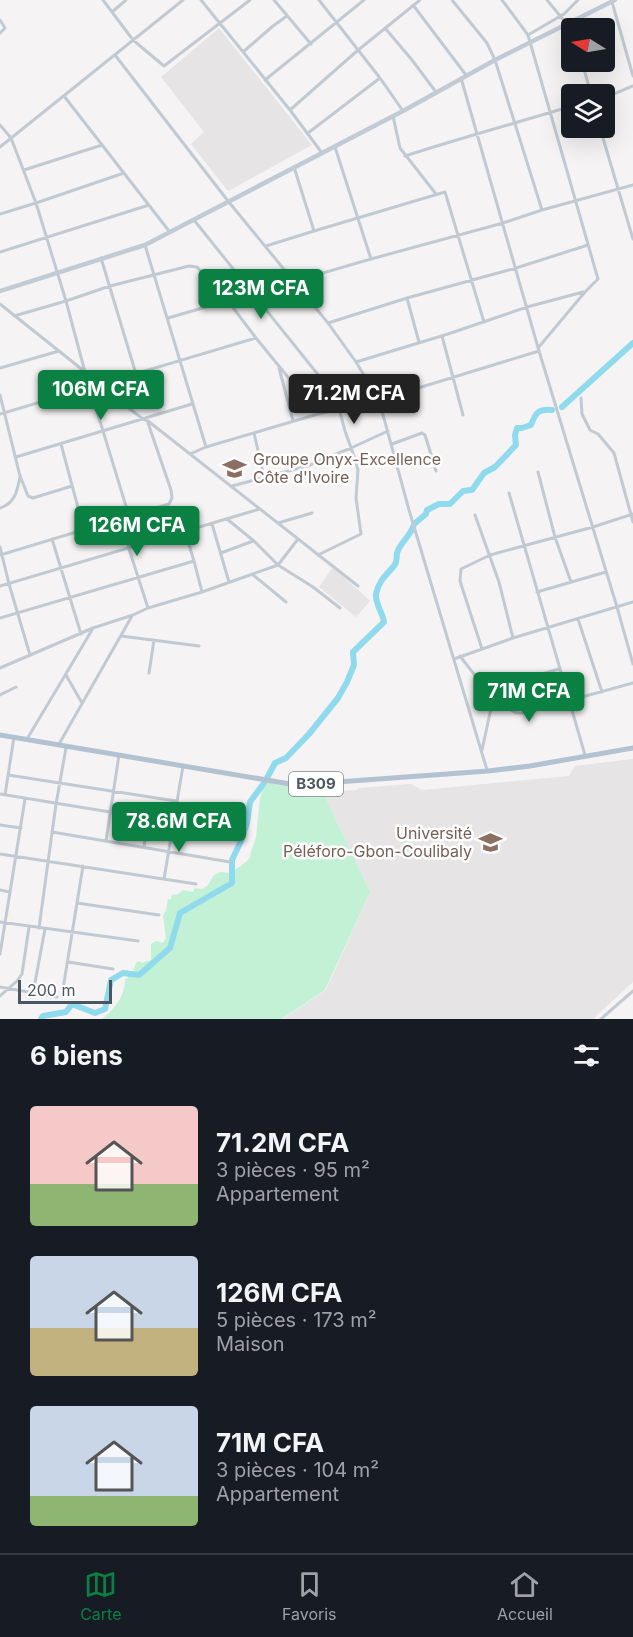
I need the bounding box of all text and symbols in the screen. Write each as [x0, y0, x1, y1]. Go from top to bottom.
north arrow [561, 18, 615, 72]
map controls [561, 18, 615, 138]
button: layers [561, 84, 615, 138]
pin: 123M CFA [199, 269, 323, 320]
text: 123M CFA [212, 276, 310, 300]
pin: 106M CFA [39, 370, 163, 421]
pin: 71.2M CFA [285, 374, 423, 425]
text: 106M CFA [52, 377, 150, 401]
text: 71.2M CFA [303, 381, 405, 405]
place label: Groupe Onyx-Excellence Côte d'Ivoire [253, 449, 441, 487]
school or university icon: Groupe Onyx-Excellence Côte d'Ivoire [222, 455, 248, 481]
pin: 126M CFA [75, 506, 199, 557]
text: 126M CFA [88, 513, 186, 537]
pin: 71M CFA [474, 672, 584, 723]
text: 71M CFA [487, 679, 571, 703]
road number: B309 [289, 772, 343, 796]
pin: 78.6M CFA [110, 802, 248, 853]
text: 78.6M CFA [126, 809, 232, 833]
place label: Université Péléforo-Gbon-Coulibaly [283, 823, 472, 861]
school or university icon: Université Péléforo-Gbon-Coulibaly [477, 829, 503, 855]
scale bar [18, 977, 112, 1004]
text: 200 m [27, 980, 75, 1000]
icon: filters [570, 1039, 603, 1072]
text: 6 biens [30, 1040, 123, 1071]
text: 71.2M CFA [216, 1127, 349, 1158]
icon: home [78, 1130, 150, 1202]
text: 3 pièces · 95 m² [216, 1158, 370, 1182]
text: Appartement [216, 1182, 339, 1206]
text: 126M CFA [216, 1277, 342, 1308]
icon: home [78, 1280, 150, 1352]
text: 5 pièces · 173 m² [216, 1308, 377, 1332]
text: Maison [216, 1332, 285, 1356]
text: 71M CFA [216, 1427, 324, 1458]
icon: home [78, 1430, 150, 1502]
text: 3 pièces · 104 m² [216, 1458, 379, 1482]
text: Appartement [216, 1482, 339, 1506]
tab: Carte [80, 1568, 122, 1624]
tab: Favoris [282, 1568, 337, 1624]
tab: Accueil [497, 1568, 553, 1624]

